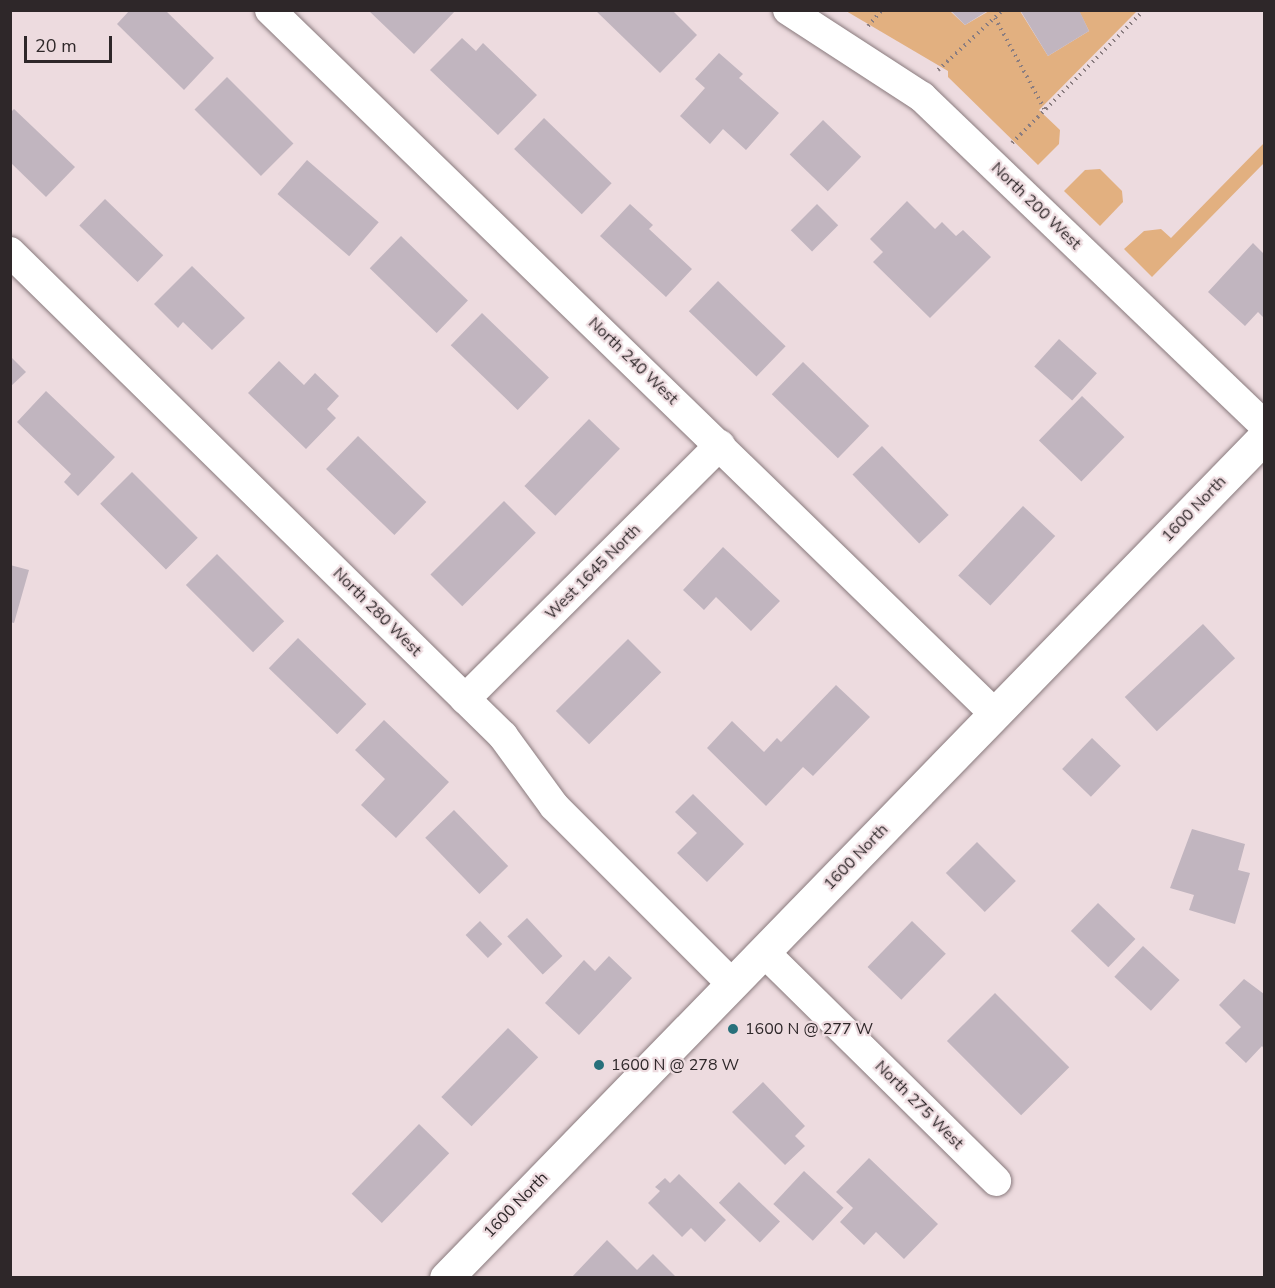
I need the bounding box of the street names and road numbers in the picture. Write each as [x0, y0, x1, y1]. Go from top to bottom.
street label: North 200 West [987, 158, 1085, 254]
street label: North 240 West [584, 313, 682, 409]
street label: 1600 North [1158, 472, 1230, 546]
street label: West 1645 North [541, 520, 645, 624]
street label: North 280 West [329, 564, 425, 660]
street label: 1600 North [820, 820, 892, 894]
street label: North 275 West [871, 1057, 967, 1153]
street label: 1600 North [480, 1168, 552, 1242]

